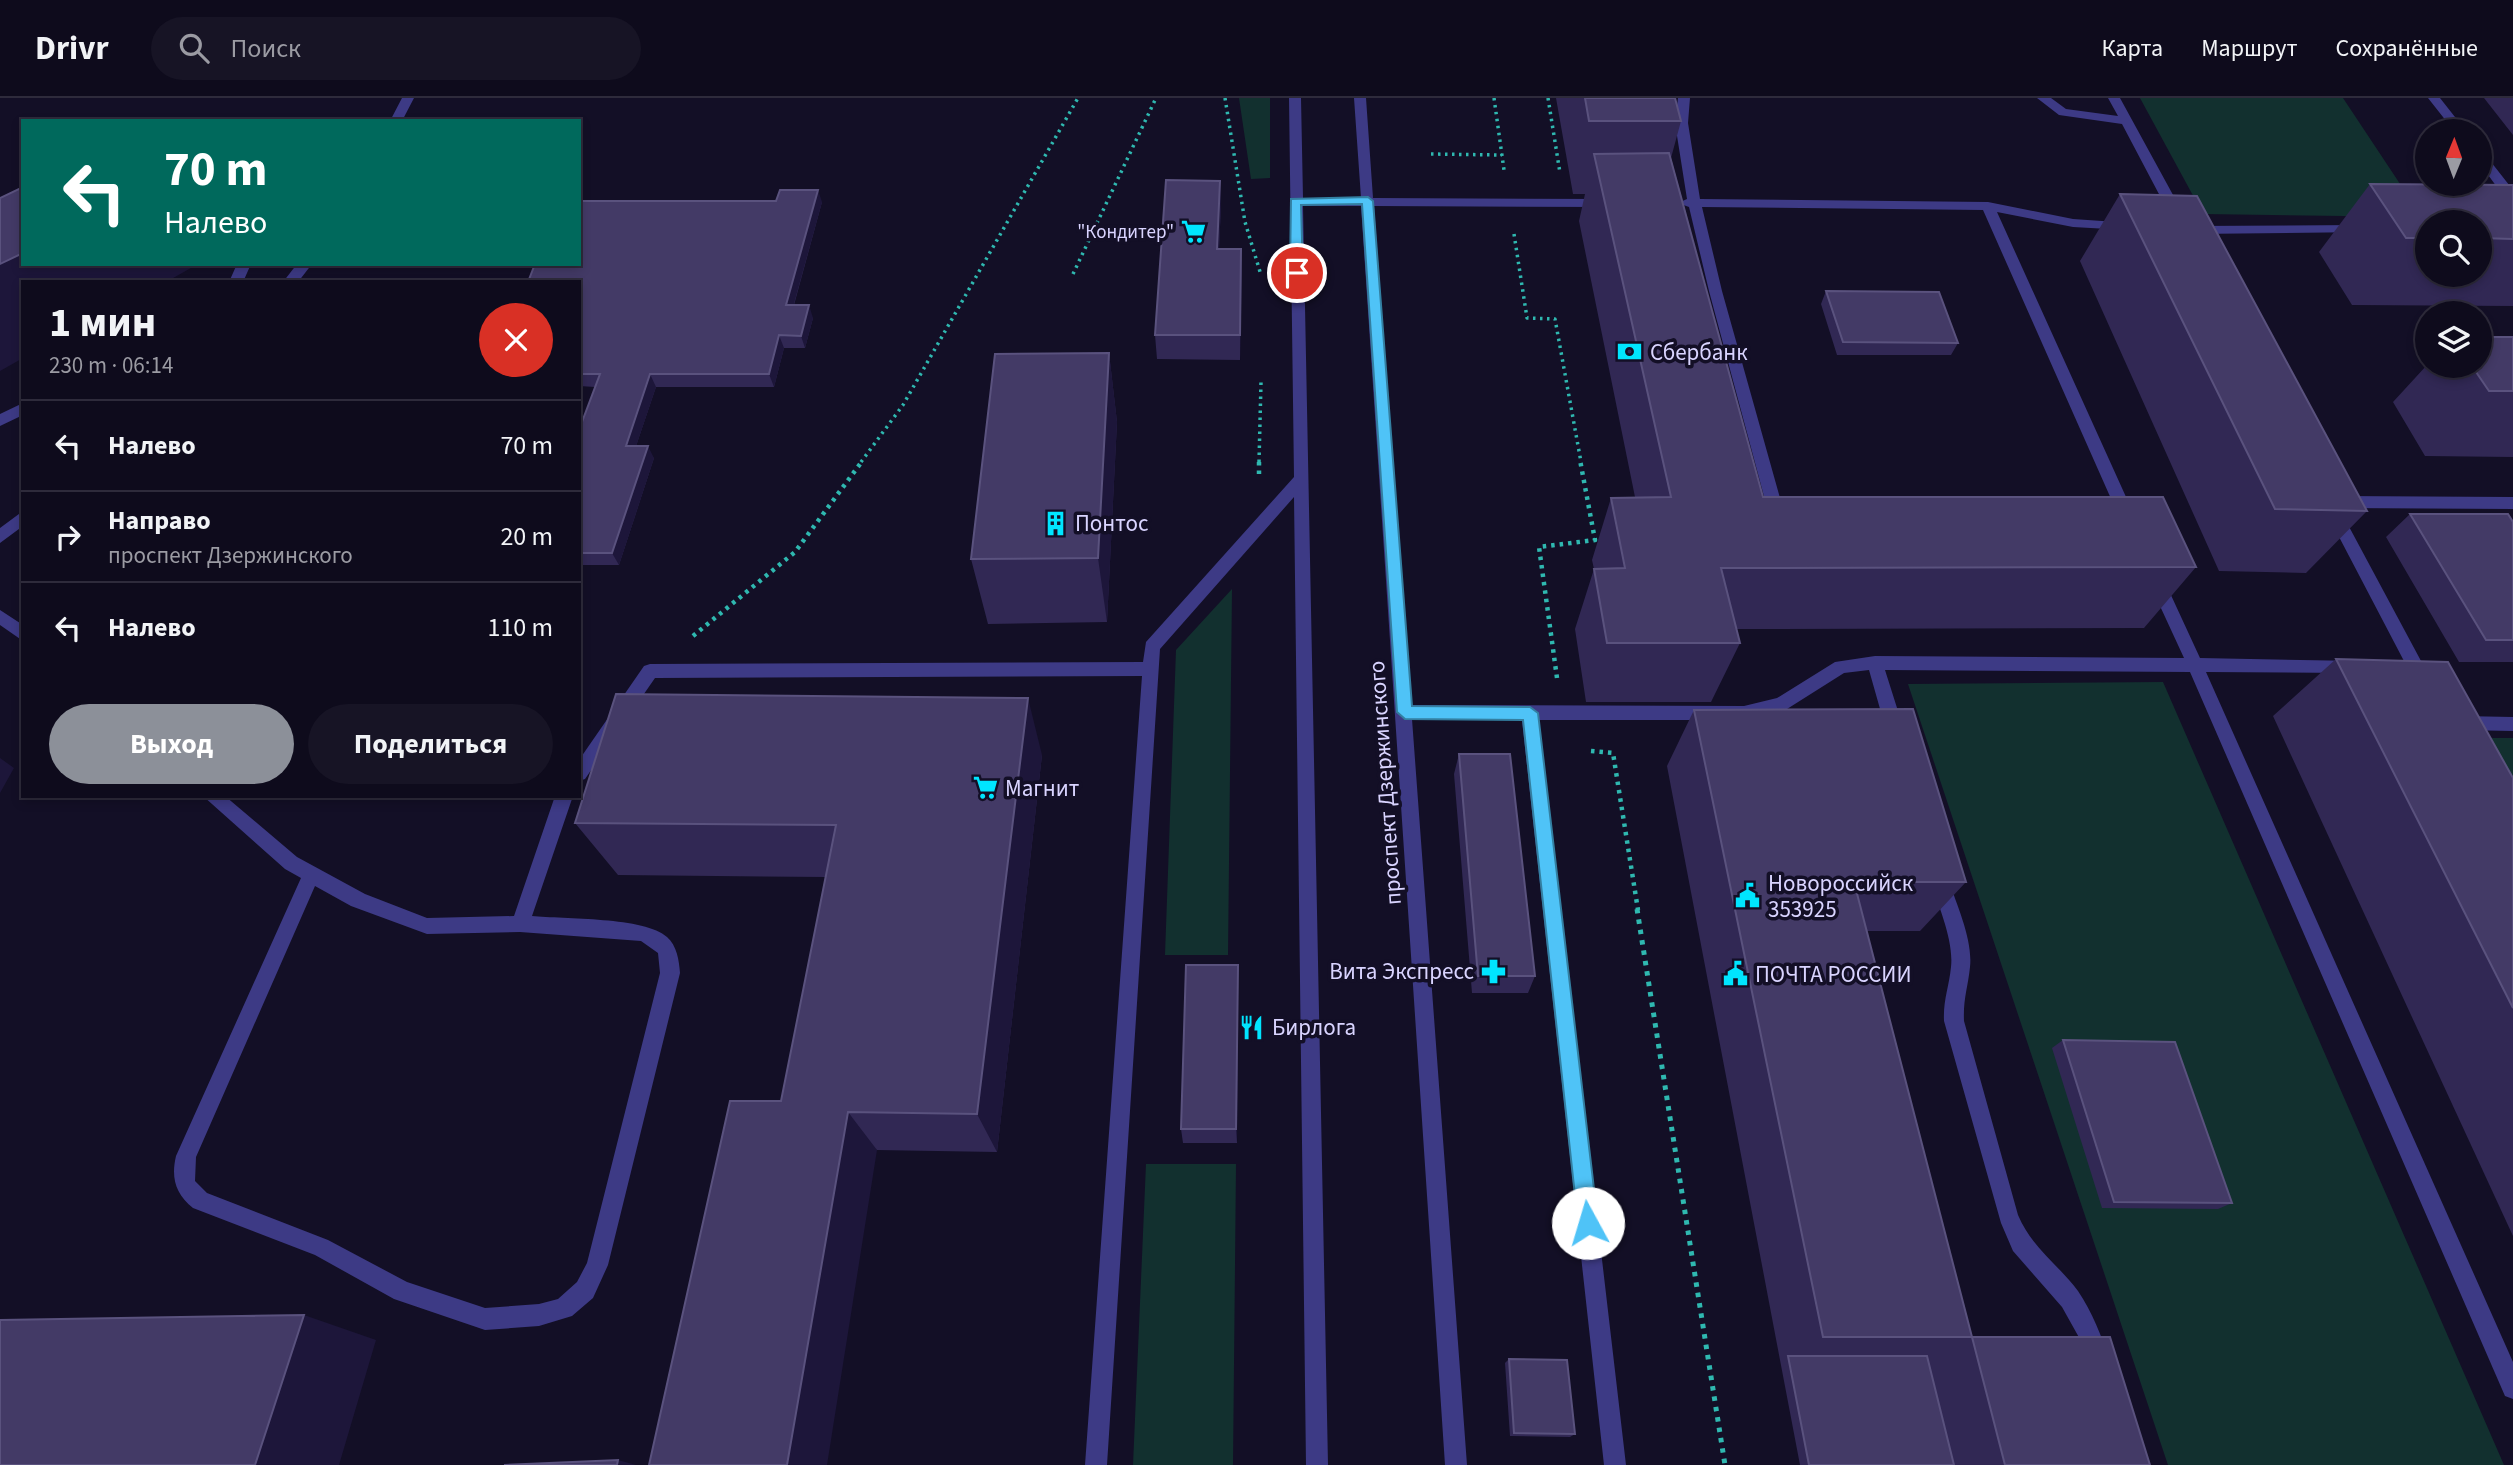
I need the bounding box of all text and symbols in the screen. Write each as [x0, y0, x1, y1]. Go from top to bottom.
search box [151, 17, 641, 80]
text: Drivr [35, 25, 109, 72]
icon: search [175, 29, 213, 67]
text: Поиск [231, 30, 301, 67]
text: Карта [2102, 31, 2163, 66]
text: Маршрут [2201, 31, 2297, 66]
text: Сохранённые [2335, 31, 2478, 66]
north arrow [2415, 119, 2492, 196]
map controls [2415, 119, 2492, 378]
text: 70 m [164, 135, 268, 205]
icon: left [49, 147, 140, 238]
text: Налево [164, 200, 267, 246]
button: search [2415, 210, 2492, 287]
supermarket icon: "Кондитер" [1180, 218, 1208, 246]
place label: "Кондитер" [1077, 219, 1174, 246]
pin [1267, 243, 1327, 303]
icon: arrive [1278, 254, 1316, 292]
text: 1 мин [49, 293, 156, 353]
button: layers [2415, 301, 2492, 378]
button: close [479, 303, 553, 377]
place label: Сбербанк [1650, 336, 1748, 369]
bank icon: Сбербанк [1616, 338, 1644, 366]
text: 230 m · 06:14 [49, 349, 173, 382]
icon: left [49, 427, 87, 465]
text: Налево [108, 427, 196, 464]
text: 70 m [500, 427, 553, 464]
text: Направо [108, 502, 211, 539]
place label: Понтос [1075, 507, 1148, 540]
building icon: Понтос [1041, 509, 1069, 537]
icon: right [49, 518, 87, 556]
text: 20 m [500, 518, 553, 555]
text: проспект Дзержинского [108, 539, 353, 572]
icon: left [49, 609, 87, 647]
text: Налево [108, 609, 196, 646]
text: 110 m [487, 609, 553, 646]
street label: проспект Дзержинского [1360, 660, 1410, 906]
button: Выход [49, 704, 294, 784]
button: Поделиться [308, 704, 553, 784]
place label: Магнит [1005, 772, 1079, 805]
supermarket icon: Магнит [971, 774, 999, 802]
place label: Новороссийск 353925 [1768, 867, 1914, 926]
public building icon: Новороссийск 353925 [1734, 882, 1762, 910]
place label: Вита Экспресс [1329, 955, 1474, 988]
pharmacy icon: Вита Экспресс [1480, 957, 1508, 985]
place label: ПОЧТА РОССИИ [1755, 958, 1912, 991]
public building icon: ПОЧТА РОССИИ [1721, 960, 1749, 988]
place label: Бирлога [1272, 1011, 1356, 1044]
restaurant icon: Бирлога [1238, 1013, 1266, 1041]
position arrow [1551, 1186, 1625, 1260]

